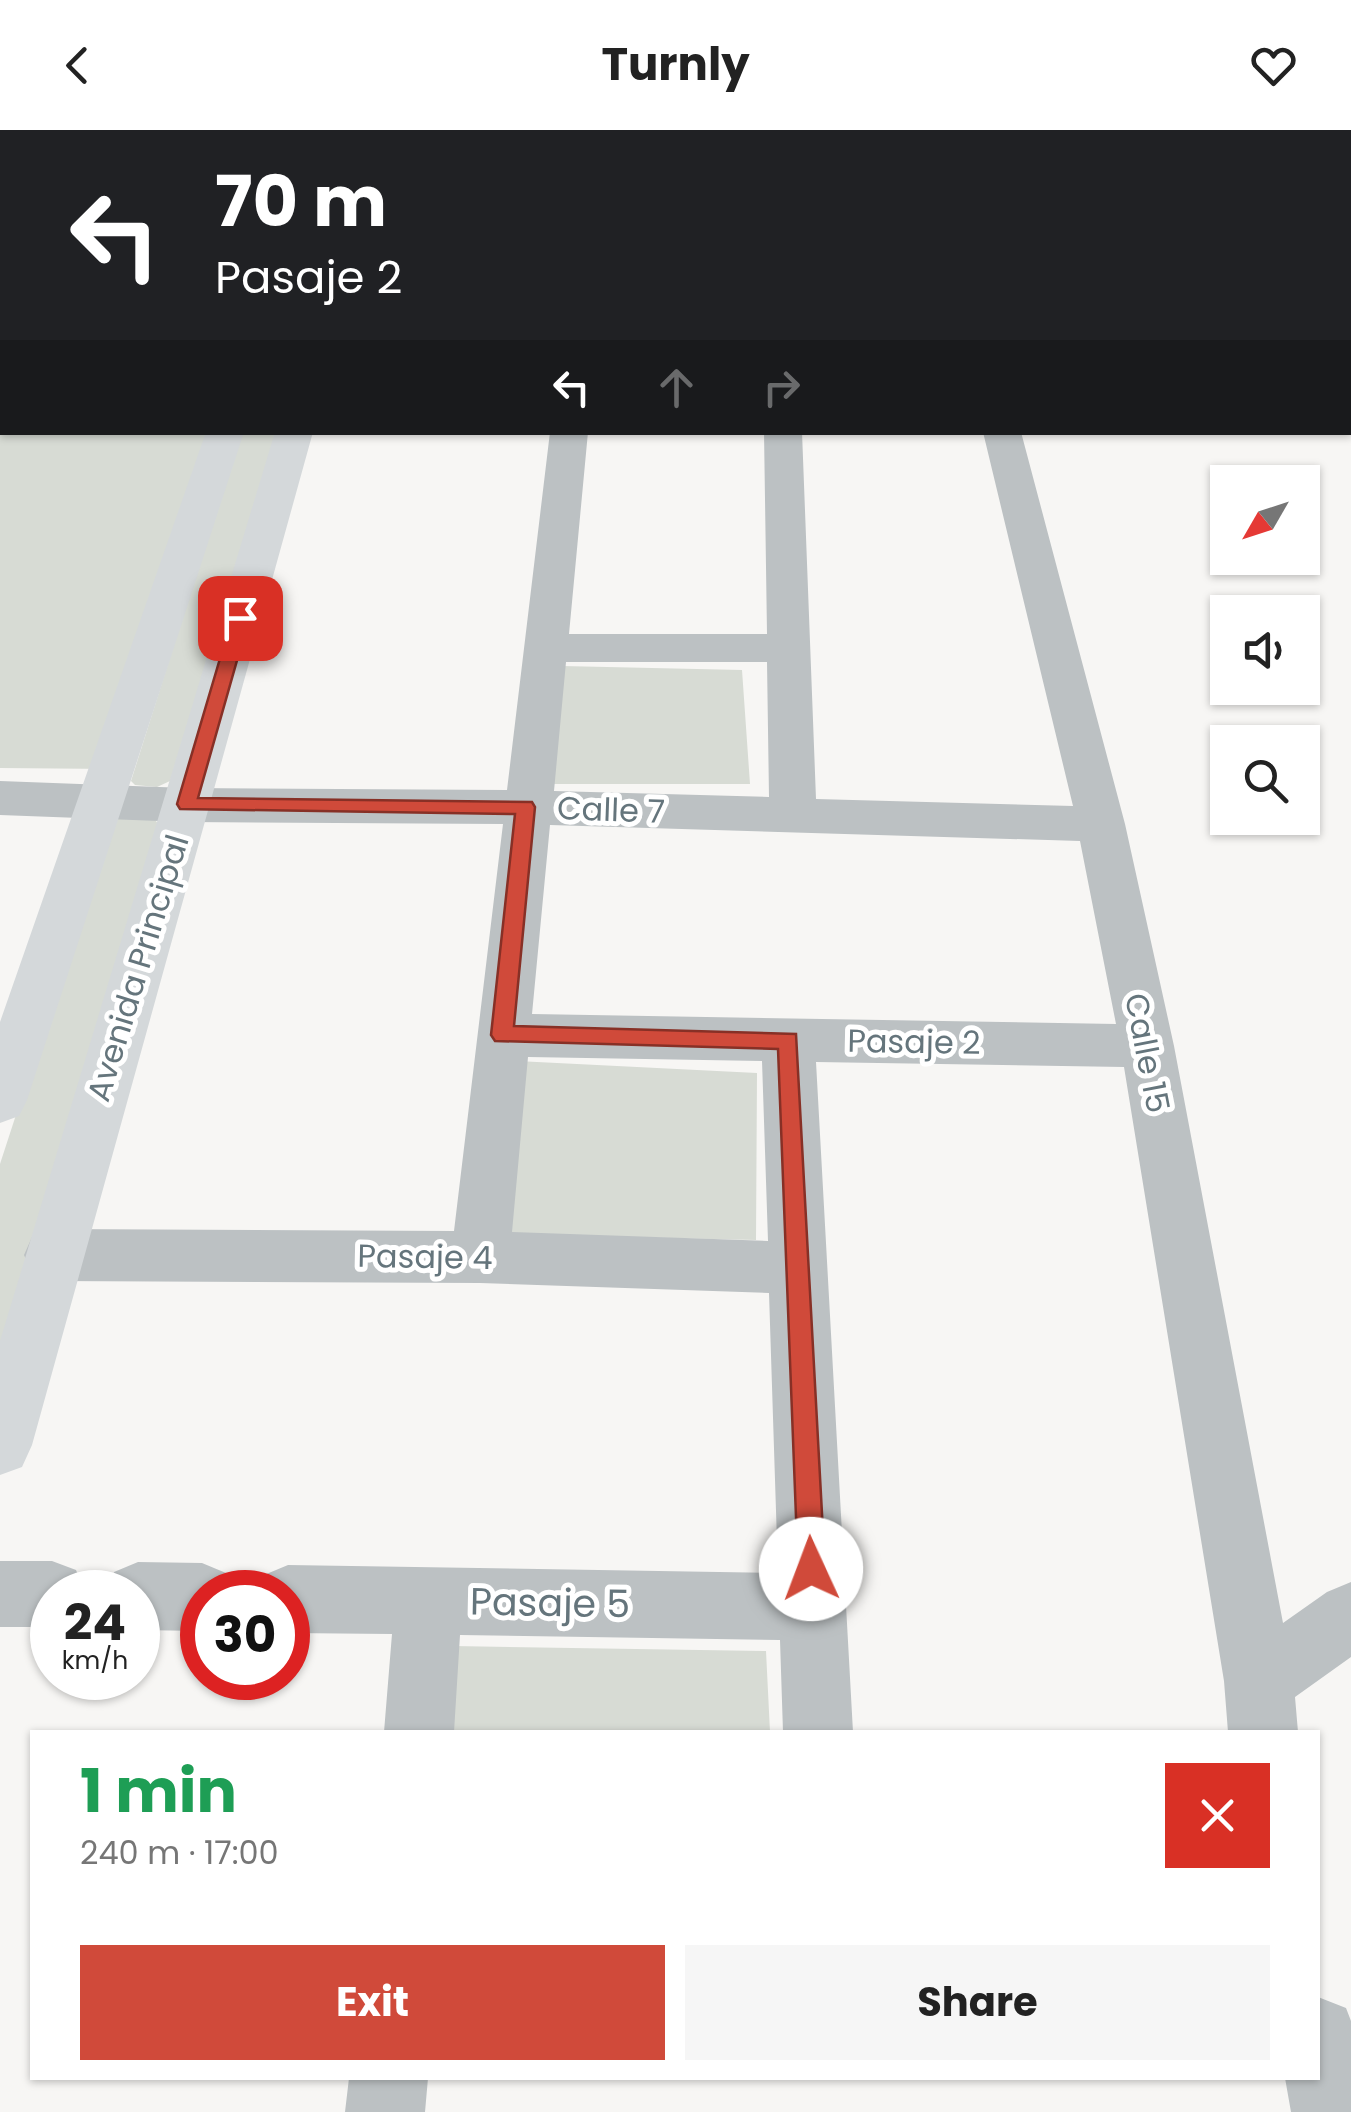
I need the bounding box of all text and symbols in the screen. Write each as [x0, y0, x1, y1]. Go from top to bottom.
text: Turnly [601, 33, 750, 96]
icon: back [50, 38, 105, 93]
icon: heart [1246, 38, 1301, 93]
text: 70 m [215, 152, 387, 251]
icon: left [50, 170, 180, 300]
text: Pasaje 2 [215, 246, 402, 309]
icon: left [544, 360, 599, 415]
icon: ahead [649, 360, 704, 415]
icon: right [754, 360, 809, 415]
north arrow [1210, 465, 1320, 575]
map controls [1210, 465, 1320, 835]
pin [198, 576, 283, 661]
icon: arrive [213, 591, 268, 646]
button: sound [1210, 595, 1320, 705]
button: search [1210, 725, 1320, 835]
street label: Calle 7 [556, 785, 666, 834]
street label: Avenida Principal [76, 829, 200, 1107]
street label: Calle 15 [1114, 989, 1181, 1116]
street label: Pasaje 2 [847, 1018, 981, 1065]
street label: Pasaje 4 [357, 1233, 493, 1280]
position arrow [759, 1517, 863, 1621]
speed limit sign: 30 [180, 1570, 310, 1700]
street label: Pasaje 5 [469, 1575, 631, 1630]
text: 24 [64, 1587, 126, 1658]
text: km/h [62, 1643, 128, 1678]
text: 1 min [80, 1749, 237, 1833]
button: close [1165, 1763, 1270, 1868]
text: 240 m · 17:00 [80, 1830, 279, 1875]
button: Exit [80, 1945, 665, 2060]
button: Share [685, 1945, 1270, 2060]

